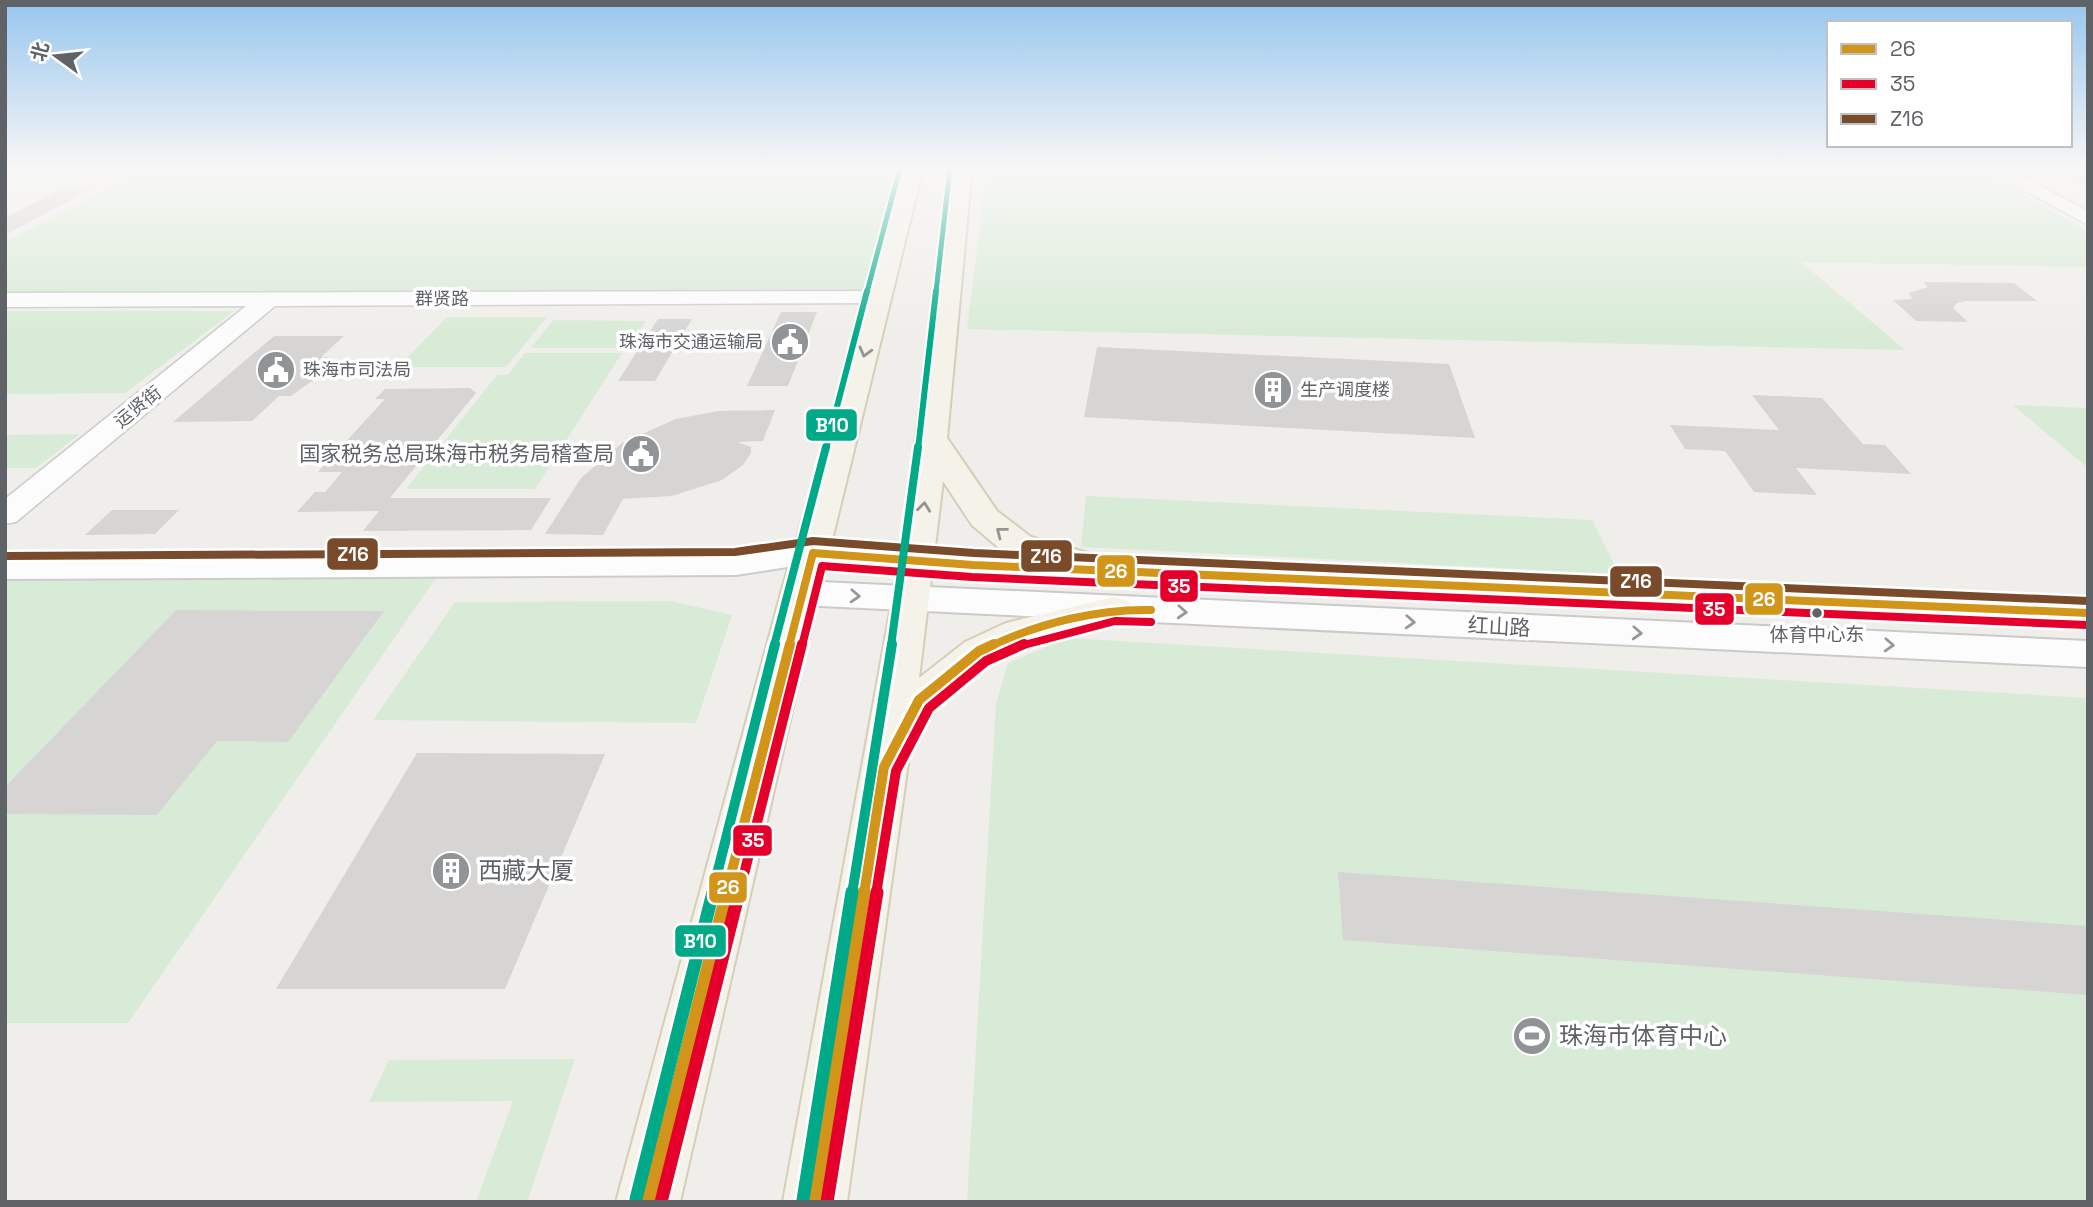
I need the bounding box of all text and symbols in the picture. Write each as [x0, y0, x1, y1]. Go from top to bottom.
north arrow [21, 21, 91, 91]
legend [1827, 21, 2072, 147]
text: 26 [1890, 35, 1916, 62]
text: 北 [26, 39, 55, 64]
text: 35 [1890, 70, 1915, 97]
text: Z16 [1890, 105, 1924, 132]
street label: 群贤路 [415, 287, 469, 310]
public building icon: 珠海市交通运输局 [769, 321, 811, 363]
place label: 珠海市交通运输局 [619, 330, 763, 353]
one-way arrow [859, 346, 873, 358]
public building icon: 珠海市司法局 [255, 349, 297, 391]
place label: 珠海市司法局 [303, 358, 411, 381]
building icon: 生产调度楼 [1252, 369, 1294, 411]
place label: 生产调度楼 [1300, 378, 1390, 401]
street label: 运贤街 [109, 381, 166, 433]
line badge: B10 [805, 408, 858, 442]
text: B10 [815, 413, 849, 438]
public building icon: 国家税务总局珠海市税务局稽查局 [620, 433, 662, 475]
place label: 国家税务总局珠海市税务局稽查局 [299, 440, 614, 467]
one-way arrow [916, 501, 931, 513]
one-way arrow [997, 528, 1009, 541]
line badge: Z16 [326, 537, 379, 571]
line badge: Z16 [1020, 539, 1073, 573]
text: Z16 [337, 542, 369, 567]
text: Z16 [1030, 544, 1062, 569]
line badge: 26 [1096, 554, 1136, 588]
text: 26 [1104, 559, 1128, 584]
line badge: Z16 [1609, 565, 1663, 598]
line badge: 35 [1159, 569, 1199, 603]
text: Z16 [1620, 569, 1652, 594]
text: 35 [1168, 574, 1190, 599]
line badge: 26 [1744, 582, 1784, 616]
text: 26 [1752, 587, 1776, 612]
one-way arrow [850, 588, 861, 603]
line badge: 35 [1694, 592, 1735, 626]
text: 35 [1703, 597, 1725, 622]
one-way arrow [1177, 604, 1188, 619]
marker: 体育中心东 [1810, 606, 1824, 620]
street label: 红山路 [1467, 611, 1531, 642]
one-way arrow [1404, 615, 1415, 630]
place label: 体育中心东 [1769, 622, 1865, 647]
one-way arrow [1632, 625, 1643, 640]
one-way arrow [1883, 637, 1894, 652]
line badge: 35 [732, 824, 773, 857]
text: 35 [742, 828, 764, 853]
building icon: 西藏大厦 [430, 850, 472, 892]
place label: 西藏大厦 [478, 855, 574, 886]
line badge: 26 [708, 871, 748, 904]
text: 26 [716, 875, 740, 900]
line badge: B10 [674, 924, 727, 958]
text: B10 [683, 929, 717, 954]
sports icon: 珠海市体育中心 [1511, 1015, 1553, 1057]
place label: 珠海市体育中心 [1559, 1020, 1727, 1051]

